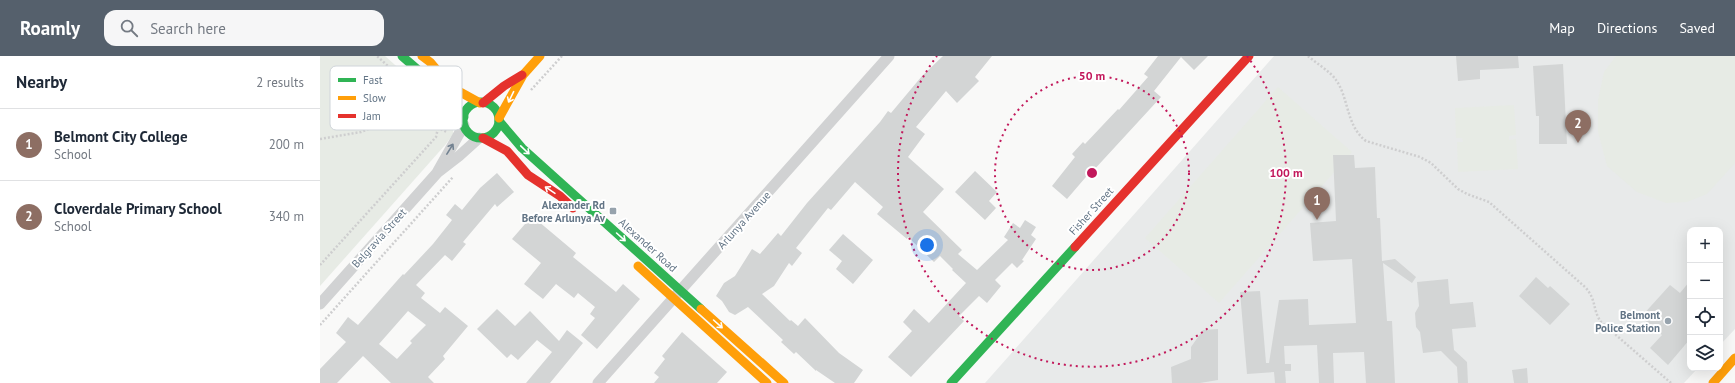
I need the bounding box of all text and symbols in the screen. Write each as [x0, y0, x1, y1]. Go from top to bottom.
search box [104, 10, 384, 46]
text: Roamly [20, 16, 80, 40]
icon: search [118, 17, 140, 39]
text: Search here [150, 19, 226, 38]
text: Map [1549, 19, 1575, 37]
text: Directions [1597, 19, 1657, 37]
text: Saved [1679, 19, 1715, 37]
legend [330, 66, 462, 130]
text: 50 m [1079, 68, 1105, 83]
text: Nearby [16, 71, 67, 93]
text: Fast [363, 73, 383, 87]
text: 2 results [256, 74, 304, 91]
text: Slow [363, 91, 386, 105]
one-way arrow [507, 91, 514, 103]
text: Jam [362, 109, 381, 123]
pin: 2 [1565, 110, 1591, 143]
text: Belmont City College [54, 127, 188, 146]
text: 1 [25, 136, 33, 153]
text: 200 m [269, 136, 304, 153]
one-way arrow [447, 143, 455, 155]
one-way arrow [520, 145, 530, 155]
text: School [54, 146, 92, 163]
text: 100 m [1269, 165, 1303, 180]
centre of rings [1085, 166, 1099, 180]
street label: Fisher Street [1066, 184, 1116, 238]
one-way arrow [545, 186, 556, 194]
pin: 1 [1304, 187, 1330, 220]
street label: Arlunya Avenue [714, 188, 774, 252]
place label: Alexander Rd Before Arlunya Av [522, 198, 606, 225]
text: Cloverdale Primary School [54, 199, 222, 218]
street label: Belgravia Street [349, 205, 409, 271]
marker: Alexander Rd Before Arlunya Av [608, 206, 618, 216]
text: 2 [25, 208, 33, 225]
text: 340 m [269, 208, 304, 225]
street label: Alexander Road [616, 215, 680, 275]
text: School [54, 218, 92, 235]
map controls [1687, 227, 1723, 371]
button: + [1687, 227, 1723, 263]
one-way arrow [616, 233, 627, 242]
your location [917, 235, 937, 255]
button: − [1687, 263, 1723, 299]
button: locate [1687, 299, 1723, 335]
place label: Belmont Police Station [1595, 308, 1660, 335]
marker: Belmont Police Station [1663, 316, 1673, 326]
one-way arrow [713, 319, 723, 329]
button: layers [1687, 335, 1723, 371]

